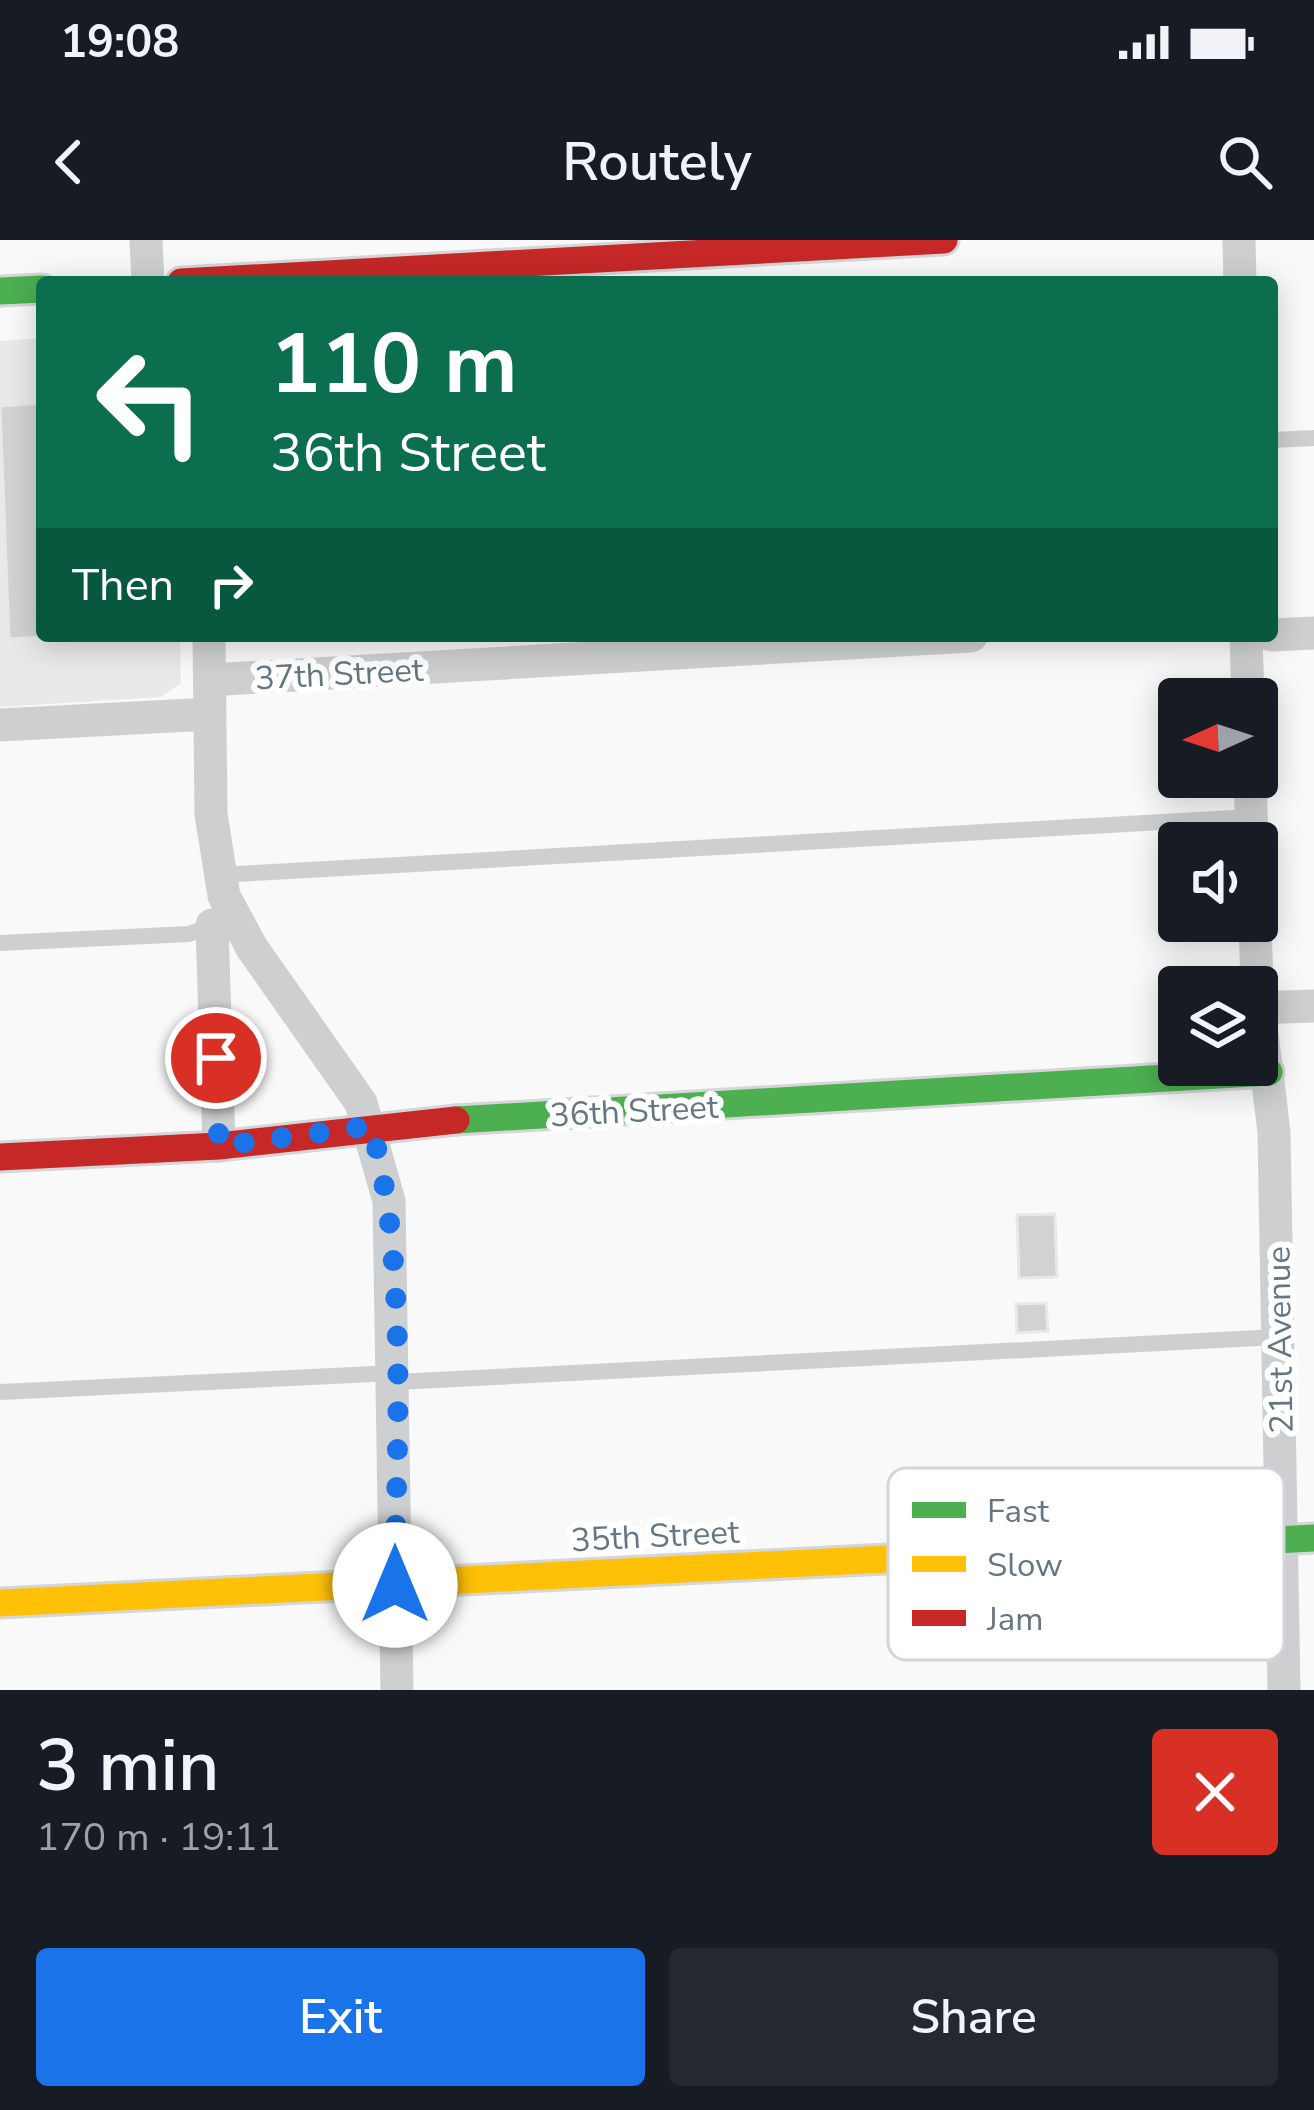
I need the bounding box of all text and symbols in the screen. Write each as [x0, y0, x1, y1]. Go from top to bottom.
text: 19:08 [60, 12, 179, 73]
text: Routely [562, 125, 752, 199]
icon: back [36, 129, 102, 195]
icon: search [1212, 129, 1278, 195]
text: 110 m [270, 307, 518, 422]
icon: left [72, 324, 228, 480]
text: 36th Street [270, 416, 546, 490]
icon: right [198, 552, 264, 618]
text: Then [72, 555, 174, 616]
street label: 37th Street [254, 648, 425, 701]
north arrow [1158, 678, 1278, 798]
map controls [1158, 678, 1278, 1086]
button: sound [1158, 822, 1278, 942]
button: layers [1158, 966, 1278, 1086]
pin [165, 1007, 267, 1109]
icon: arrive [183, 1025, 249, 1091]
street label: 36th Street [549, 1085, 720, 1138]
street label: 21st Avenue [1256, 1246, 1305, 1434]
legend [888, 1468, 1284, 1660]
text: Fast [987, 1489, 1050, 1534]
street label: 35th Street [570, 1510, 741, 1563]
position arrow [332, 1522, 458, 1648]
text: Slow [987, 1543, 1063, 1588]
text: Jam [986, 1597, 1043, 1642]
text: 3 min [36, 1717, 219, 1815]
button: close [1152, 1729, 1278, 1855]
text: 170 m · 19:11 [36, 1811, 281, 1864]
button: Exit [36, 1948, 645, 2086]
button: Share [669, 1948, 1278, 2086]

